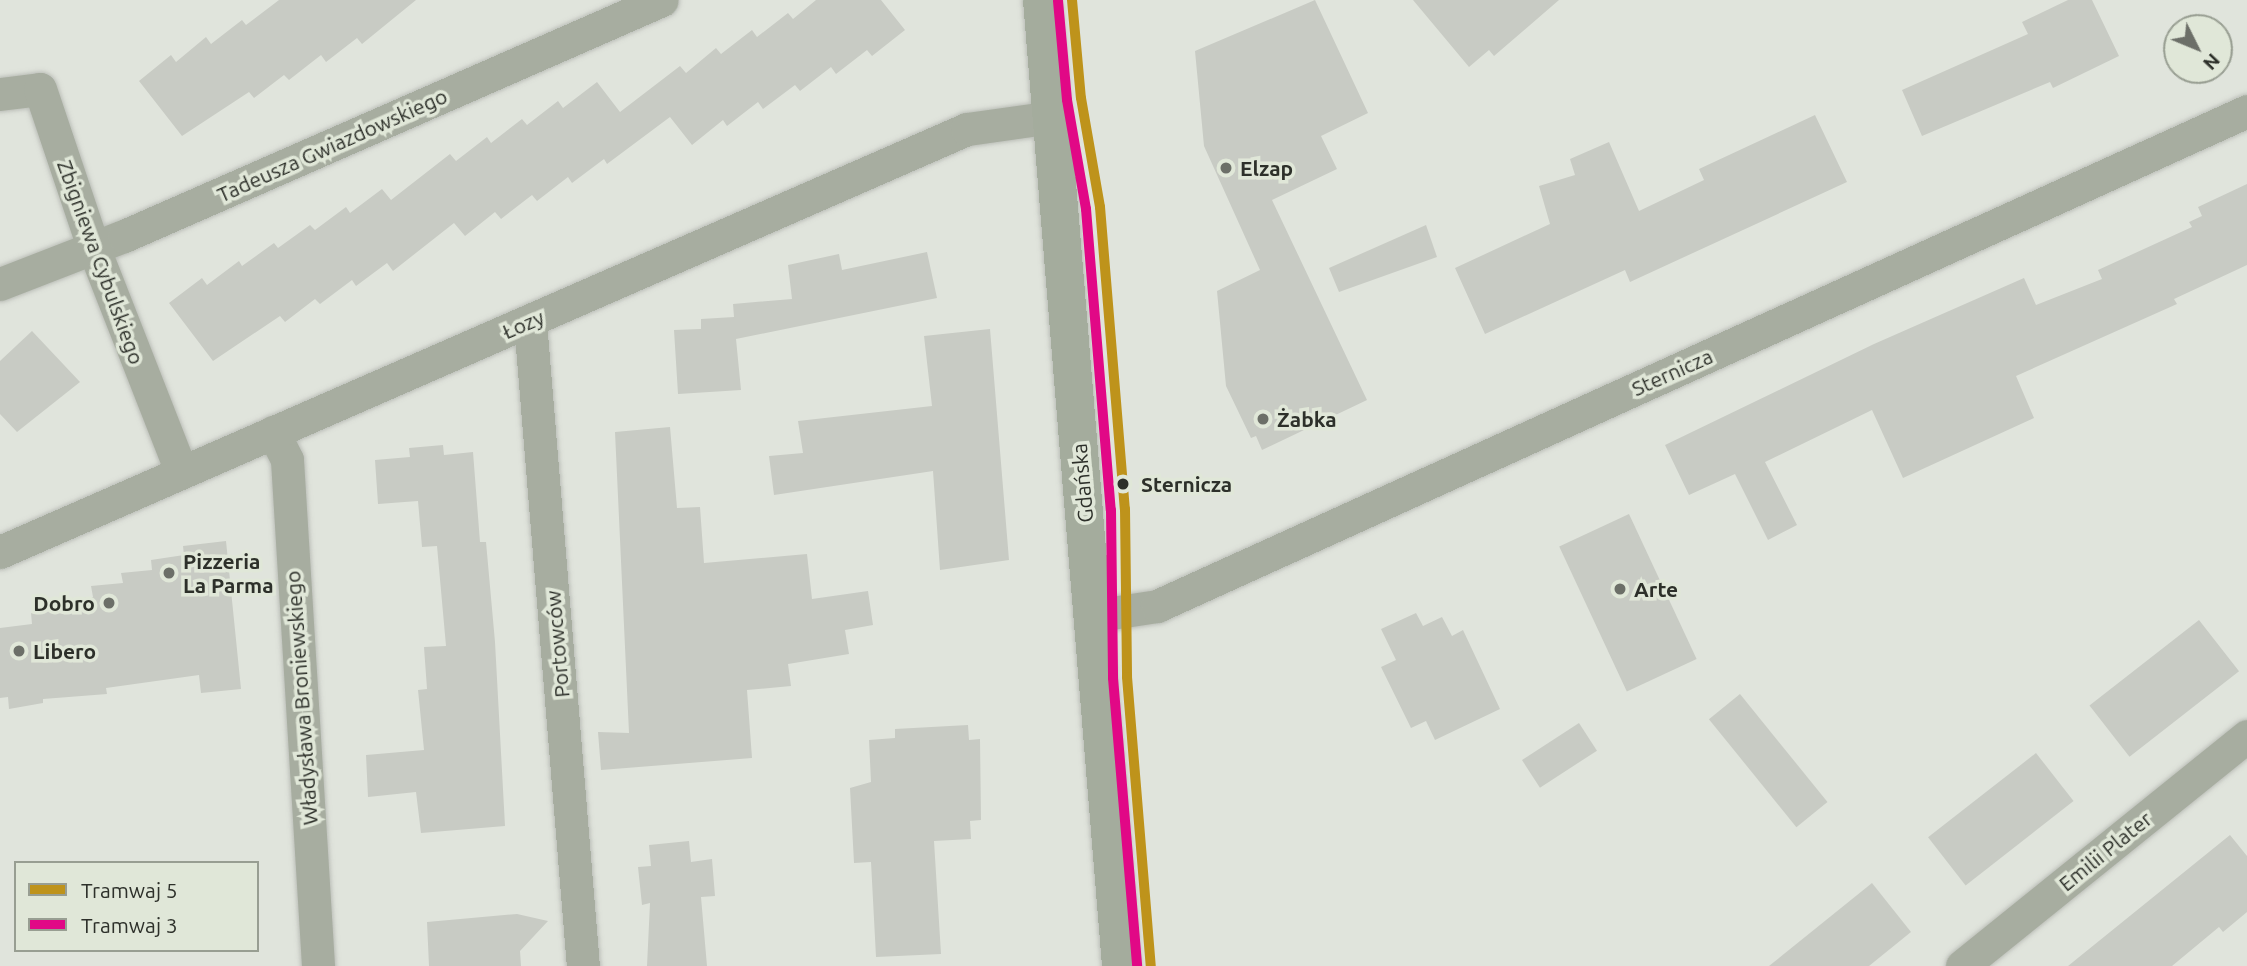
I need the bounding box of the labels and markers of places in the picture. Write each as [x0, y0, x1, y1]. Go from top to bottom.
place label: Elzap [1240, 155, 1293, 181]
marker: Elzap [1218, 160, 1234, 176]
place label: Żabka [1277, 406, 1337, 432]
marker: Żabka [1255, 411, 1271, 427]
place label: Sternicza [1141, 471, 1232, 497]
marker: Sternicza [1111, 472, 1135, 496]
place label: Pizzeria La Parma [183, 548, 274, 598]
marker: Pizzeria La Parma [161, 565, 177, 581]
place label: Arte [1634, 576, 1678, 602]
marker: Arte [1612, 581, 1628, 597]
place label: Dobro [33, 590, 95, 616]
marker: Dobro [101, 595, 117, 611]
place label: Libero [33, 638, 96, 664]
marker: Libero [11, 643, 27, 659]

